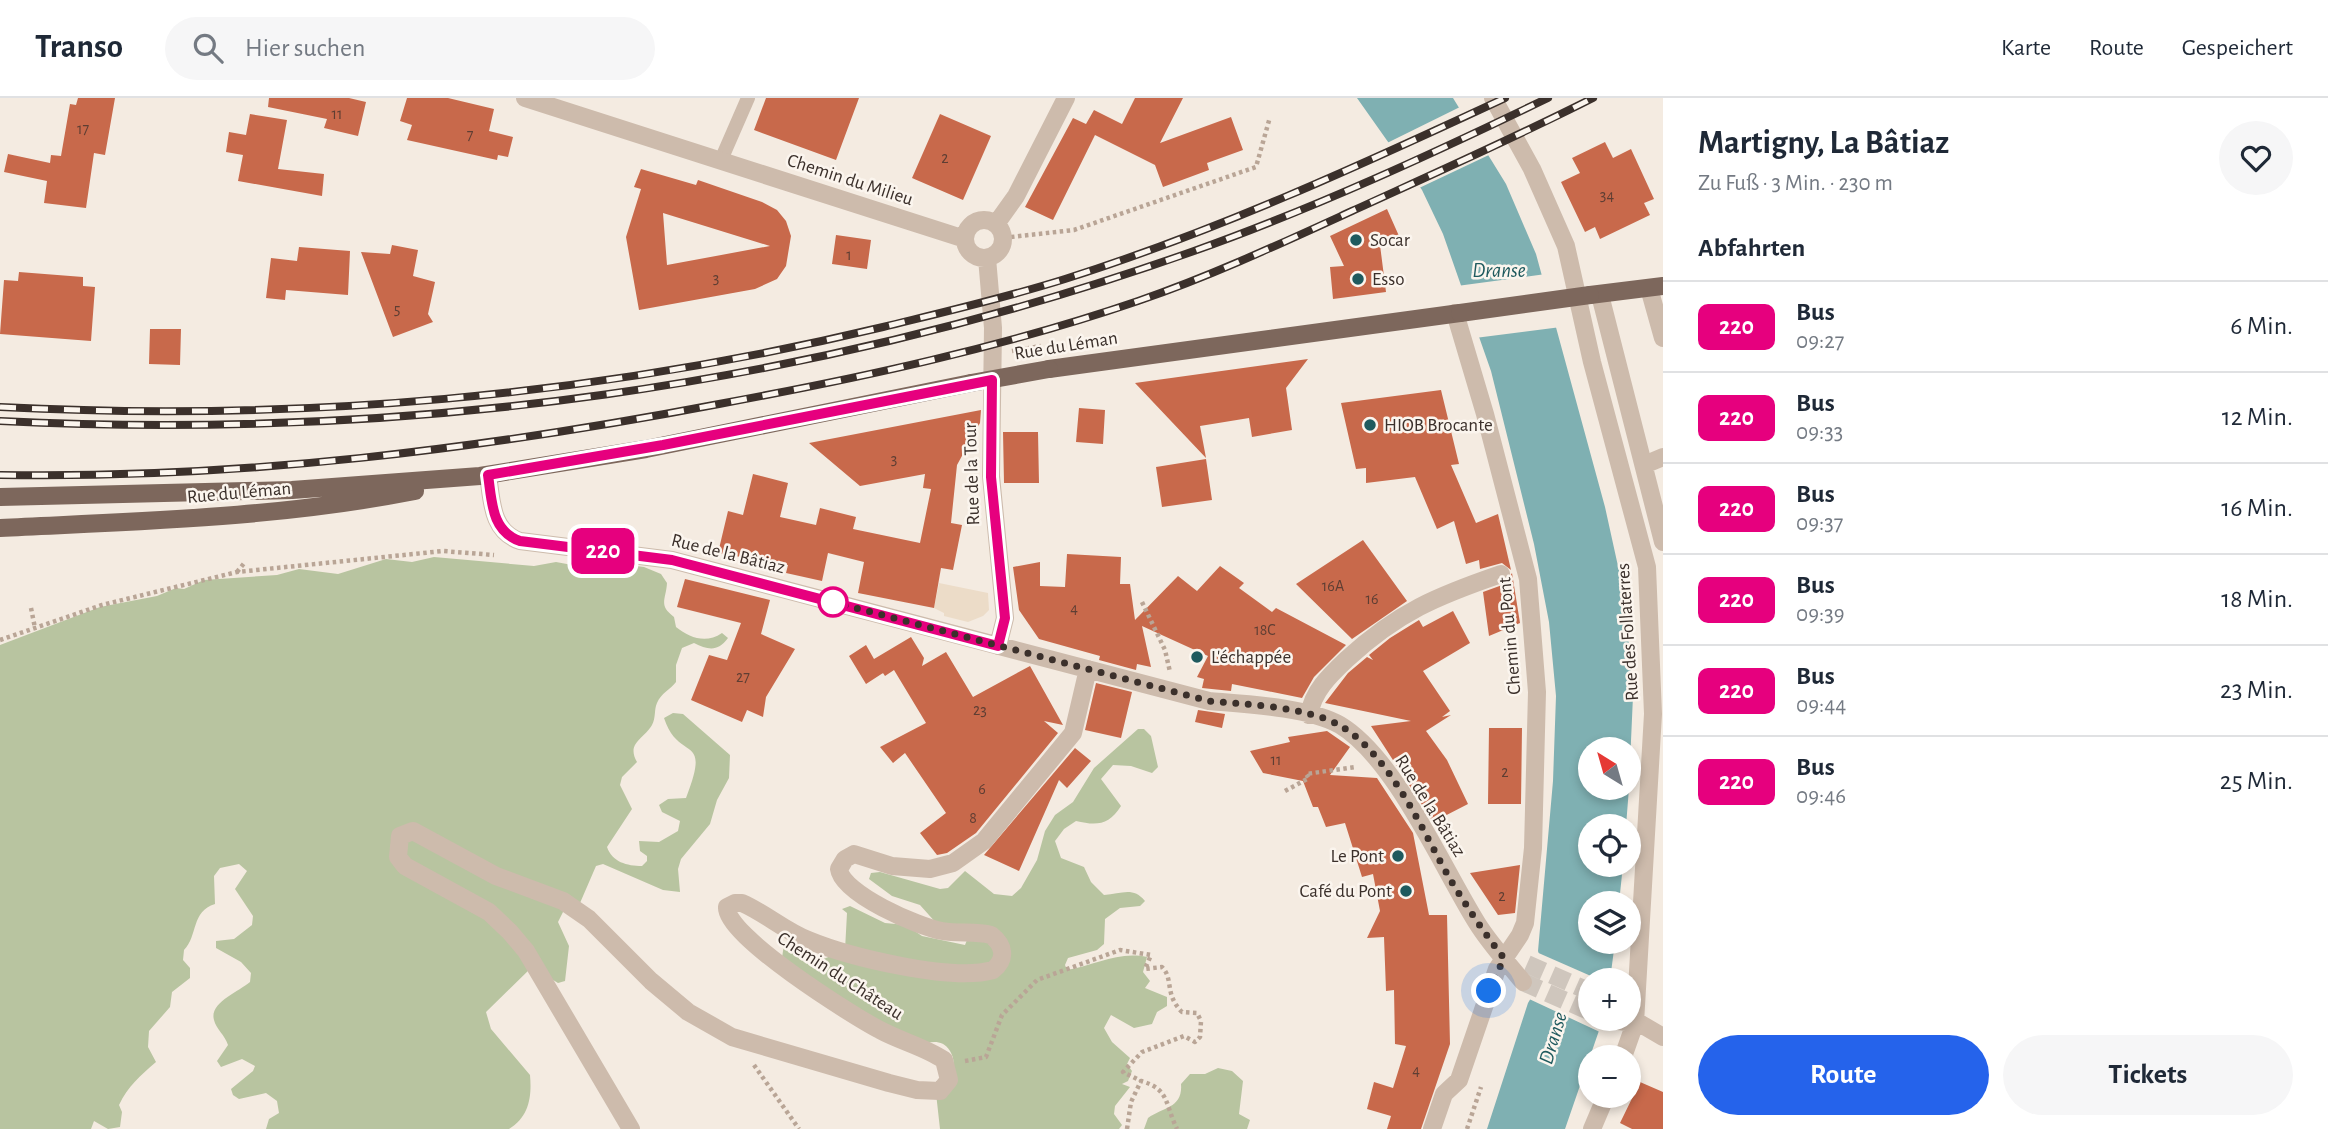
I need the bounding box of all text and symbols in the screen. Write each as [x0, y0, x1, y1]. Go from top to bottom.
search box [165, 17, 655, 80]
icon: search [189, 29, 227, 67]
text: Transo [35, 31, 123, 64]
text: Hier suchen [245, 35, 366, 61]
text: Karte [2001, 36, 2051, 60]
text: Route [2089, 36, 2144, 60]
text: Gespeichert [2182, 36, 2293, 60]
house number: 11 [331, 106, 343, 122]
house number: 17 [77, 121, 89, 137]
button: heart [2219, 121, 2293, 195]
house number: 7 [467, 127, 474, 143]
text: Martigny, La Bâtiaz [1698, 127, 1949, 160]
house number: 2 [941, 150, 949, 166]
street label: Chemin du Milieu [785, 151, 916, 209]
text: Zu Fuß · 3 Min. · 230 m [1698, 172, 1893, 195]
house number: 34 [1600, 187, 1614, 203]
place label: Socar [1370, 231, 1410, 250]
marker: Socar [1348, 232, 1364, 248]
text: Abfahrten [1698, 235, 1805, 261]
house number: 1 [846, 247, 852, 263]
water label: Dranse [1472, 260, 1526, 281]
house number: 3 [713, 270, 719, 286]
place label: Esso [1372, 270, 1405, 289]
marker: Esso [1350, 271, 1366, 287]
text: Bus [1796, 299, 1835, 325]
house number: 5 [394, 301, 400, 317]
text: 6 Min. [2230, 313, 2293, 339]
text: 220 [1719, 315, 1754, 339]
street label: Rue du Léman [1013, 328, 1119, 364]
text: 09:27 [1796, 330, 1844, 353]
text: Bus [1796, 390, 1835, 416]
text: 12 Min. [2222, 404, 2293, 430]
text: 220 [1719, 406, 1754, 430]
place label: HIOB Brocante [1384, 416, 1493, 435]
marker: HIOB Brocante [1362, 417, 1378, 433]
text: 09:33 [1796, 421, 1843, 444]
street label: Rue de la Tour [961, 422, 983, 526]
house number: 3 [891, 451, 897, 467]
street label: Rue du Léman [186, 479, 292, 507]
text: Bus [1796, 481, 1835, 507]
text: 16 Min. [2221, 495, 2293, 521]
text: 220 [1719, 497, 1754, 521]
text: 09:37 [1796, 512, 1843, 535]
line badge: 220 [563, 528, 643, 574]
street label: Rue de la Bâtiaz [669, 531, 787, 577]
text: 220 [585, 539, 621, 563]
street label: Rue des Follaterres [1614, 562, 1642, 702]
text: Bus [1796, 572, 1835, 598]
street label: Chemin du Pont [1495, 576, 1525, 696]
house number: 16A [1322, 578, 1344, 594]
text: 18 Min. [2221, 586, 2293, 612]
unlabelled marker [818, 587, 848, 617]
text: 220 [1719, 588, 1754, 612]
house number: 16 [1365, 591, 1379, 607]
house number: 4 [1070, 600, 1078, 616]
text: 09:39 [1796, 603, 1845, 626]
house number: 18C [1254, 622, 1276, 638]
place label: L'échappée [1211, 648, 1291, 667]
marker: L'échappée [1189, 649, 1205, 665]
text: Bus [1796, 663, 1835, 689]
house number: 27 [736, 669, 750, 685]
text: 23 Min. [2220, 677, 2293, 703]
text: 220 [1719, 679, 1754, 703]
text: 09:44 [1796, 694, 1846, 717]
house number: 23 [973, 702, 987, 718]
north arrow [1578, 737, 1642, 800]
map controls [1578, 737, 1641, 1108]
house number: 11 [1270, 752, 1282, 768]
street label: Rue de la Bâtiaz [1391, 752, 1469, 860]
text: Bus [1796, 754, 1835, 780]
house number: 2 [1501, 764, 1509, 780]
text: 25 Min. [2220, 768, 2293, 794]
text: 220 [1719, 770, 1754, 794]
house number: 6 [978, 781, 986, 797]
text: 09:46 [1796, 785, 1846, 808]
house number: 8 [969, 810, 977, 826]
button: locate [1578, 814, 1641, 877]
place label: Le Pont [1330, 847, 1384, 866]
marker: Le Pont [1390, 848, 1406, 864]
place label: Café du Pont [1299, 882, 1392, 901]
marker: Café du Pont [1398, 883, 1414, 899]
house number: 2 [1498, 888, 1506, 904]
button: layers [1578, 891, 1641, 954]
street label: Chemin du Château [774, 928, 906, 1024]
button: + [1578, 968, 1641, 1031]
your location [1471, 973, 1506, 1008]
water label: Dranse [1535, 1009, 1571, 1067]
button: Route [1698, 1035, 1989, 1115]
button: Tickets [2003, 1035, 2293, 1115]
button: − [1578, 1045, 1641, 1108]
house number: 4 [1412, 1062, 1420, 1078]

